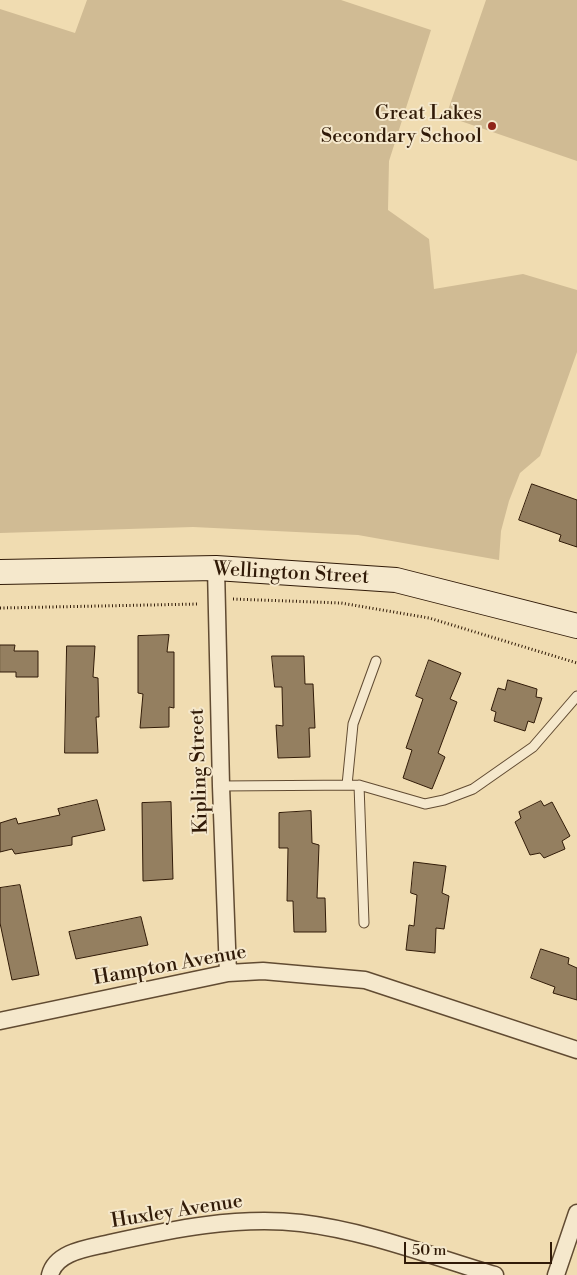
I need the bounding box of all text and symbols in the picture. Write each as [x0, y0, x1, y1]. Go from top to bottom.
place label: Great Lakes Secondary School [321, 102, 482, 149]
marker: Great Lakes Secondary School [486, 120, 498, 132]
street label: Wellington Street [212, 558, 370, 590]
street label: Kipling Street [186, 708, 214, 834]
street label: Hampton Avenue [92, 941, 248, 991]
street label: Huxley Avenue [109, 1190, 245, 1234]
scale bar [407, 1232, 554, 1264]
text: 50 m [412, 1241, 446, 1260]

